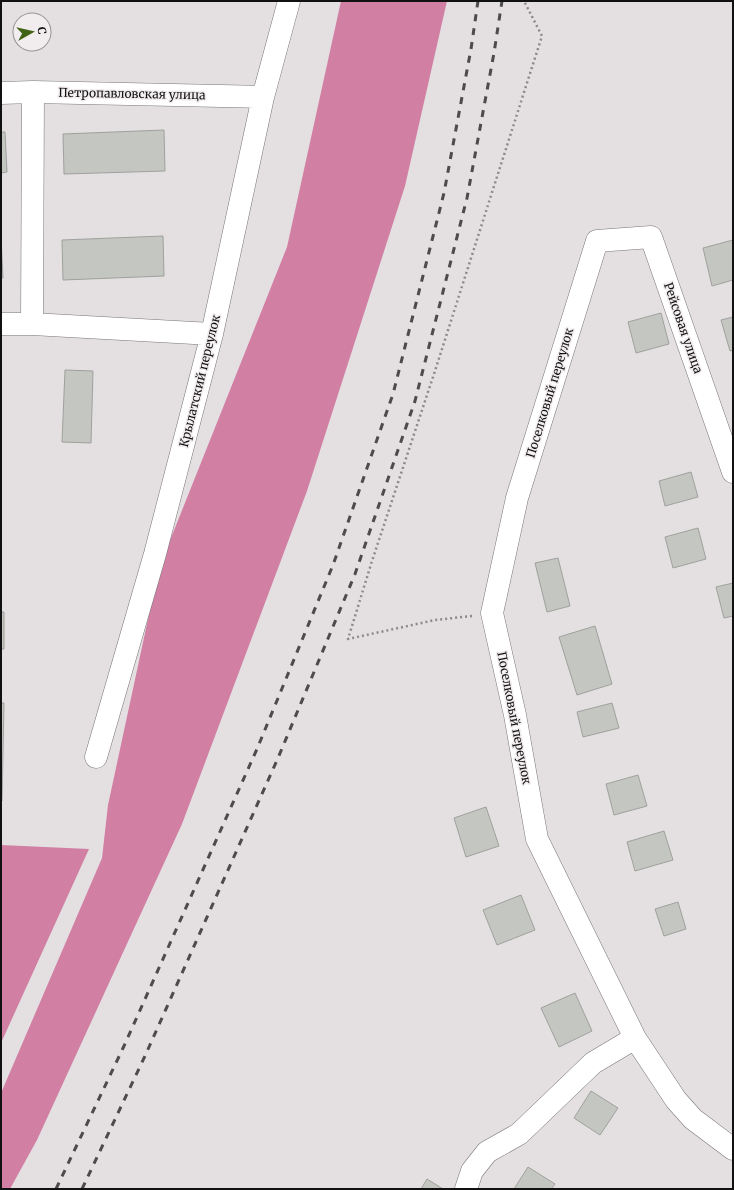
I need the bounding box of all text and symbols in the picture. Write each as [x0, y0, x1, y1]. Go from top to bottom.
north arrow [12, 12, 52, 52]
text: С [34, 26, 49, 35]
street label: Петропавловская улица [58, 85, 206, 102]
street label: Рейсовая улица [661, 280, 706, 376]
street label: Крылатский переулок [176, 313, 223, 449]
street label: Поселковый переулок [523, 326, 577, 460]
street label: Поселковый переулок [494, 650, 535, 786]

